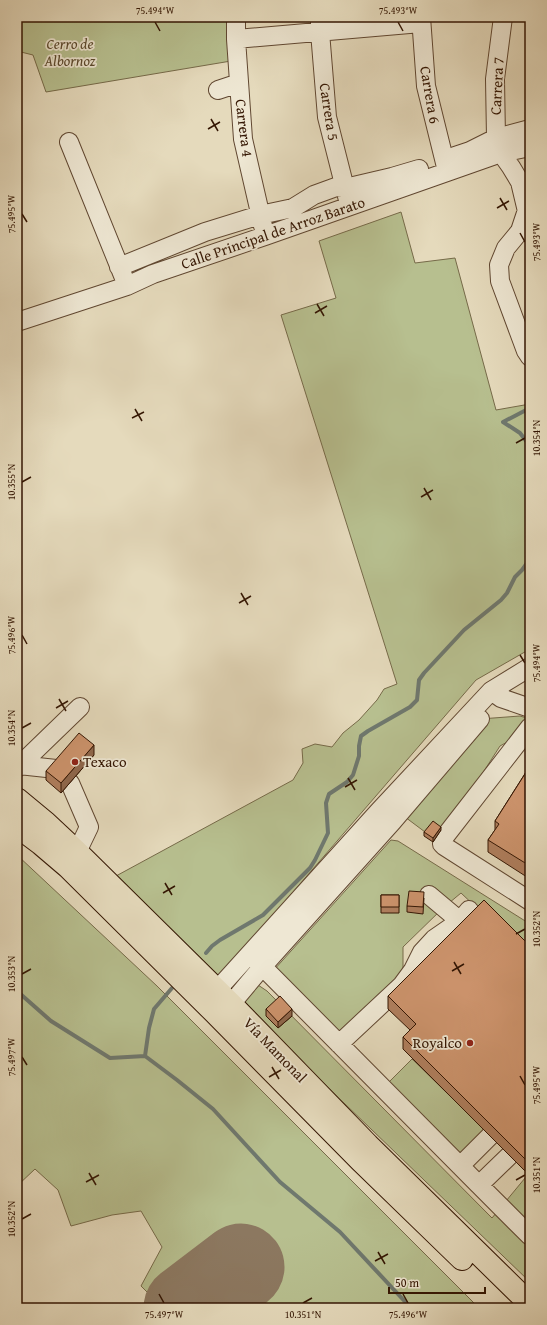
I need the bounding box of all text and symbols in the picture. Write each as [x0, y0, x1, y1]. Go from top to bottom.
text: 75.494°W [136, 3, 175, 18]
text: 75.493°W [379, 3, 418, 18]
park label: Cerro de Albornoz [43, 33, 96, 71]
street label: Carrera 7 [484, 56, 509, 116]
street label: Carrera 6 [415, 64, 446, 125]
street label: Carrera 5 [315, 82, 344, 142]
street label: Carrera 4 [231, 98, 258, 158]
street label: Calle Principal de Arroz Barato [178, 191, 368, 274]
text: 75.495°W [4, 194, 19, 233]
text: 75.493°W [529, 222, 544, 261]
text: 10.354°N [529, 419, 544, 456]
text: 10.355°N [4, 463, 19, 500]
text: 75.496°W [4, 615, 19, 654]
text: 75.494°W [529, 643, 544, 682]
text: 10.354°N [4, 709, 19, 746]
place label: Texaco [83, 751, 127, 772]
marker: Texaco [70, 757, 80, 767]
text: 10.352°N [529, 910, 544, 947]
text: 10.353°N [4, 955, 19, 992]
street label: Vía Mamonal [239, 1012, 312, 1087]
place label: Royalco [413, 1032, 462, 1053]
text: 75.497°W [4, 1037, 19, 1076]
marker: Royalco [465, 1038, 475, 1048]
text: 75.495°W [529, 1065, 544, 1104]
text: 10.351°N [529, 1156, 544, 1193]
text: 10.352°N [4, 1200, 19, 1237]
scale bar [389, 1269, 485, 1295]
text: 50 m [395, 1274, 419, 1291]
text: 75.497°W [145, 1307, 184, 1322]
text: 10.351°N [285, 1307, 322, 1322]
text: 75.496°W [389, 1307, 428, 1322]

